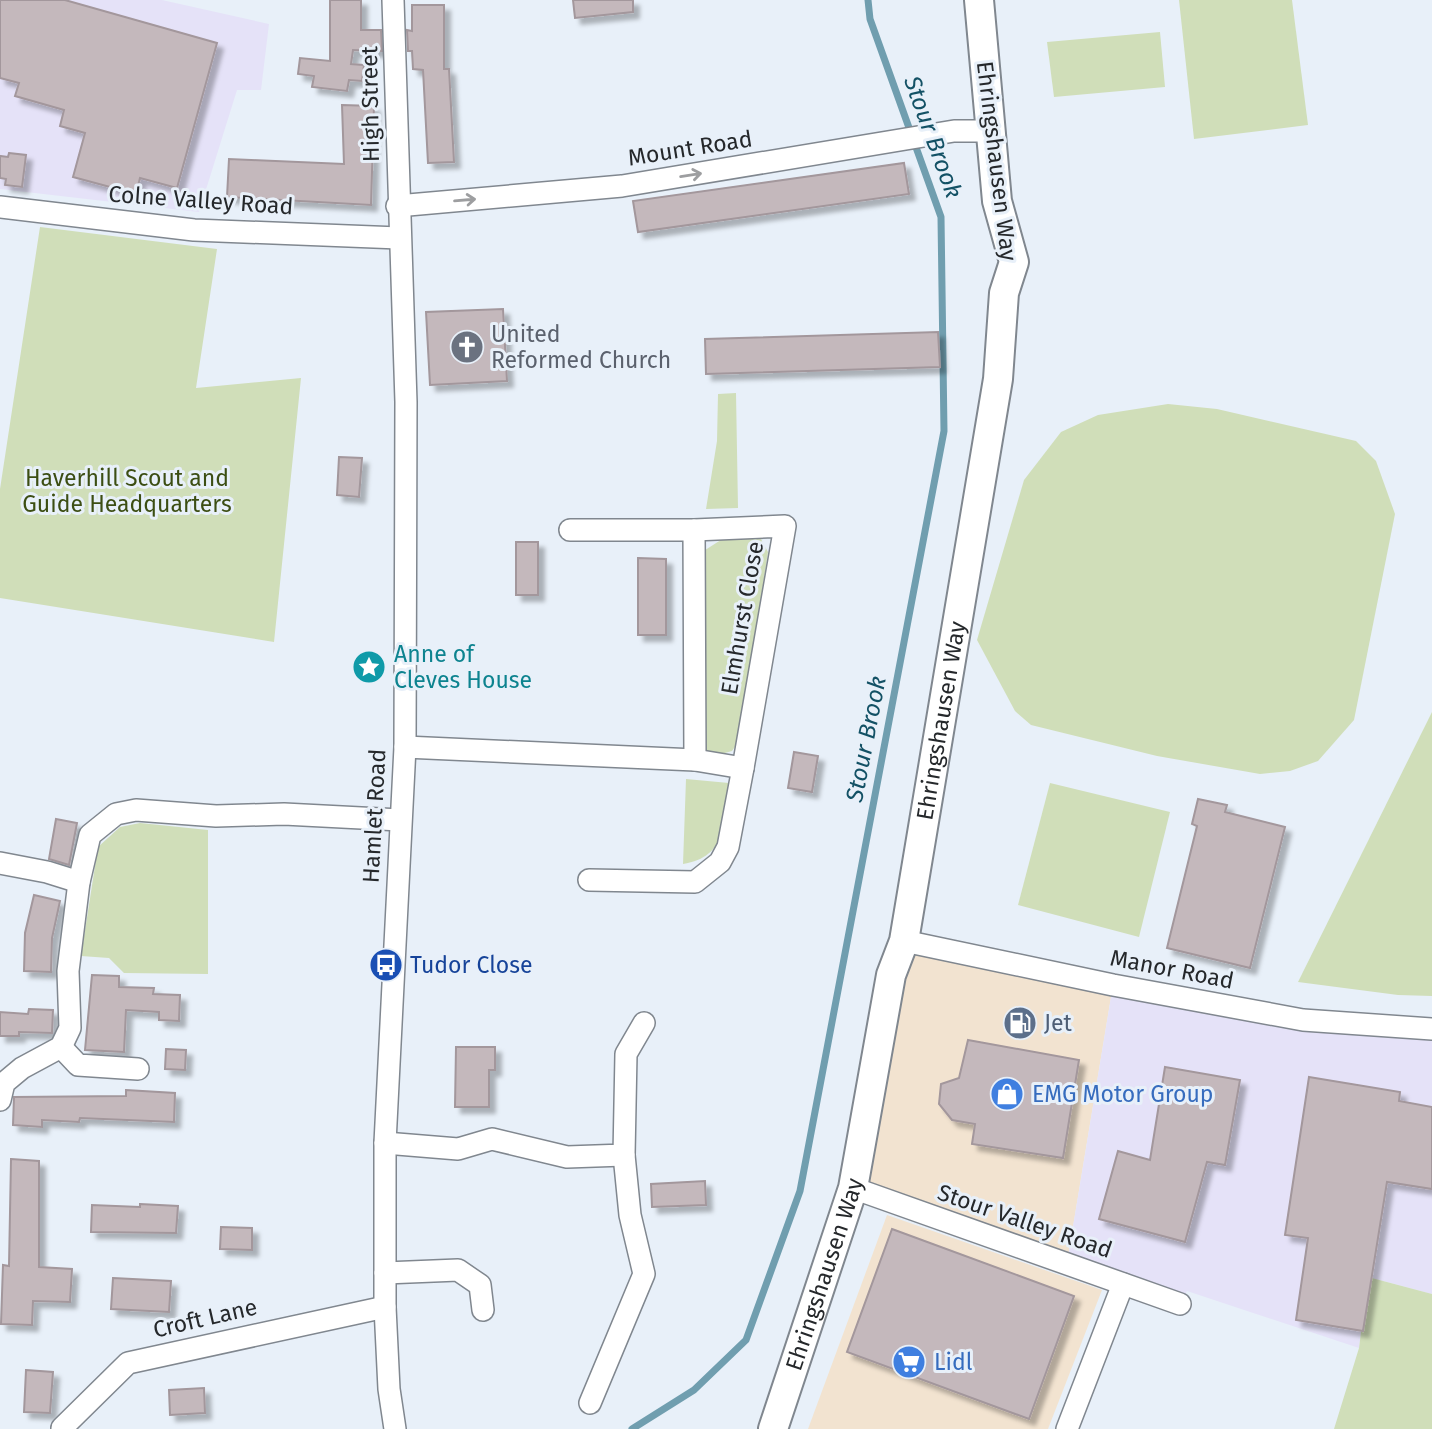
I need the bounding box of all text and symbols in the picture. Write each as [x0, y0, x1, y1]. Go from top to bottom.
street label: High Street [355, 45, 385, 162]
street label: Ehringshausen Way [971, 59, 1023, 263]
water label: Stour Brook [898, 71, 968, 202]
street label: Mount Road [626, 124, 754, 172]
one-way arrow [679, 168, 702, 181]
street label: Colne Valley Road [108, 180, 294, 220]
one-way arrow [453, 193, 476, 206]
place label: United Reformed Church [491, 320, 671, 374]
church icon: United Reformed Church [448, 328, 486, 366]
park label: Haverhill Scout and Guide Headquarters [22, 464, 232, 518]
street label: Elmhurst Close [715, 539, 769, 697]
street label: Ehringshausen Way [910, 618, 971, 822]
place label: Anne of Cleves House [394, 640, 532, 694]
place icon: Anne of Cleves House [350, 648, 388, 686]
water label: Stour Brook [840, 674, 892, 805]
street label: Hamlet Road [357, 748, 391, 884]
street label: Manor Road [1108, 943, 1236, 995]
bus stop icon: Tudor Close [367, 946, 405, 984]
place label: Tudor Close [410, 951, 533, 979]
fuel station icon: Jet [1001, 1004, 1039, 1042]
place label: Jet [1044, 1009, 1073, 1037]
shop icon: EMG Motor Group [988, 1075, 1026, 1113]
place label: EMG Motor Group [1032, 1080, 1213, 1108]
street label: Ehringshausen Way [779, 1175, 869, 1374]
street label: Stour Valley Road [934, 1178, 1116, 1264]
street label: Croft Lane [150, 1292, 260, 1344]
supermarket icon: Lidl [890, 1343, 928, 1381]
place label: Lidl [934, 1348, 973, 1376]

